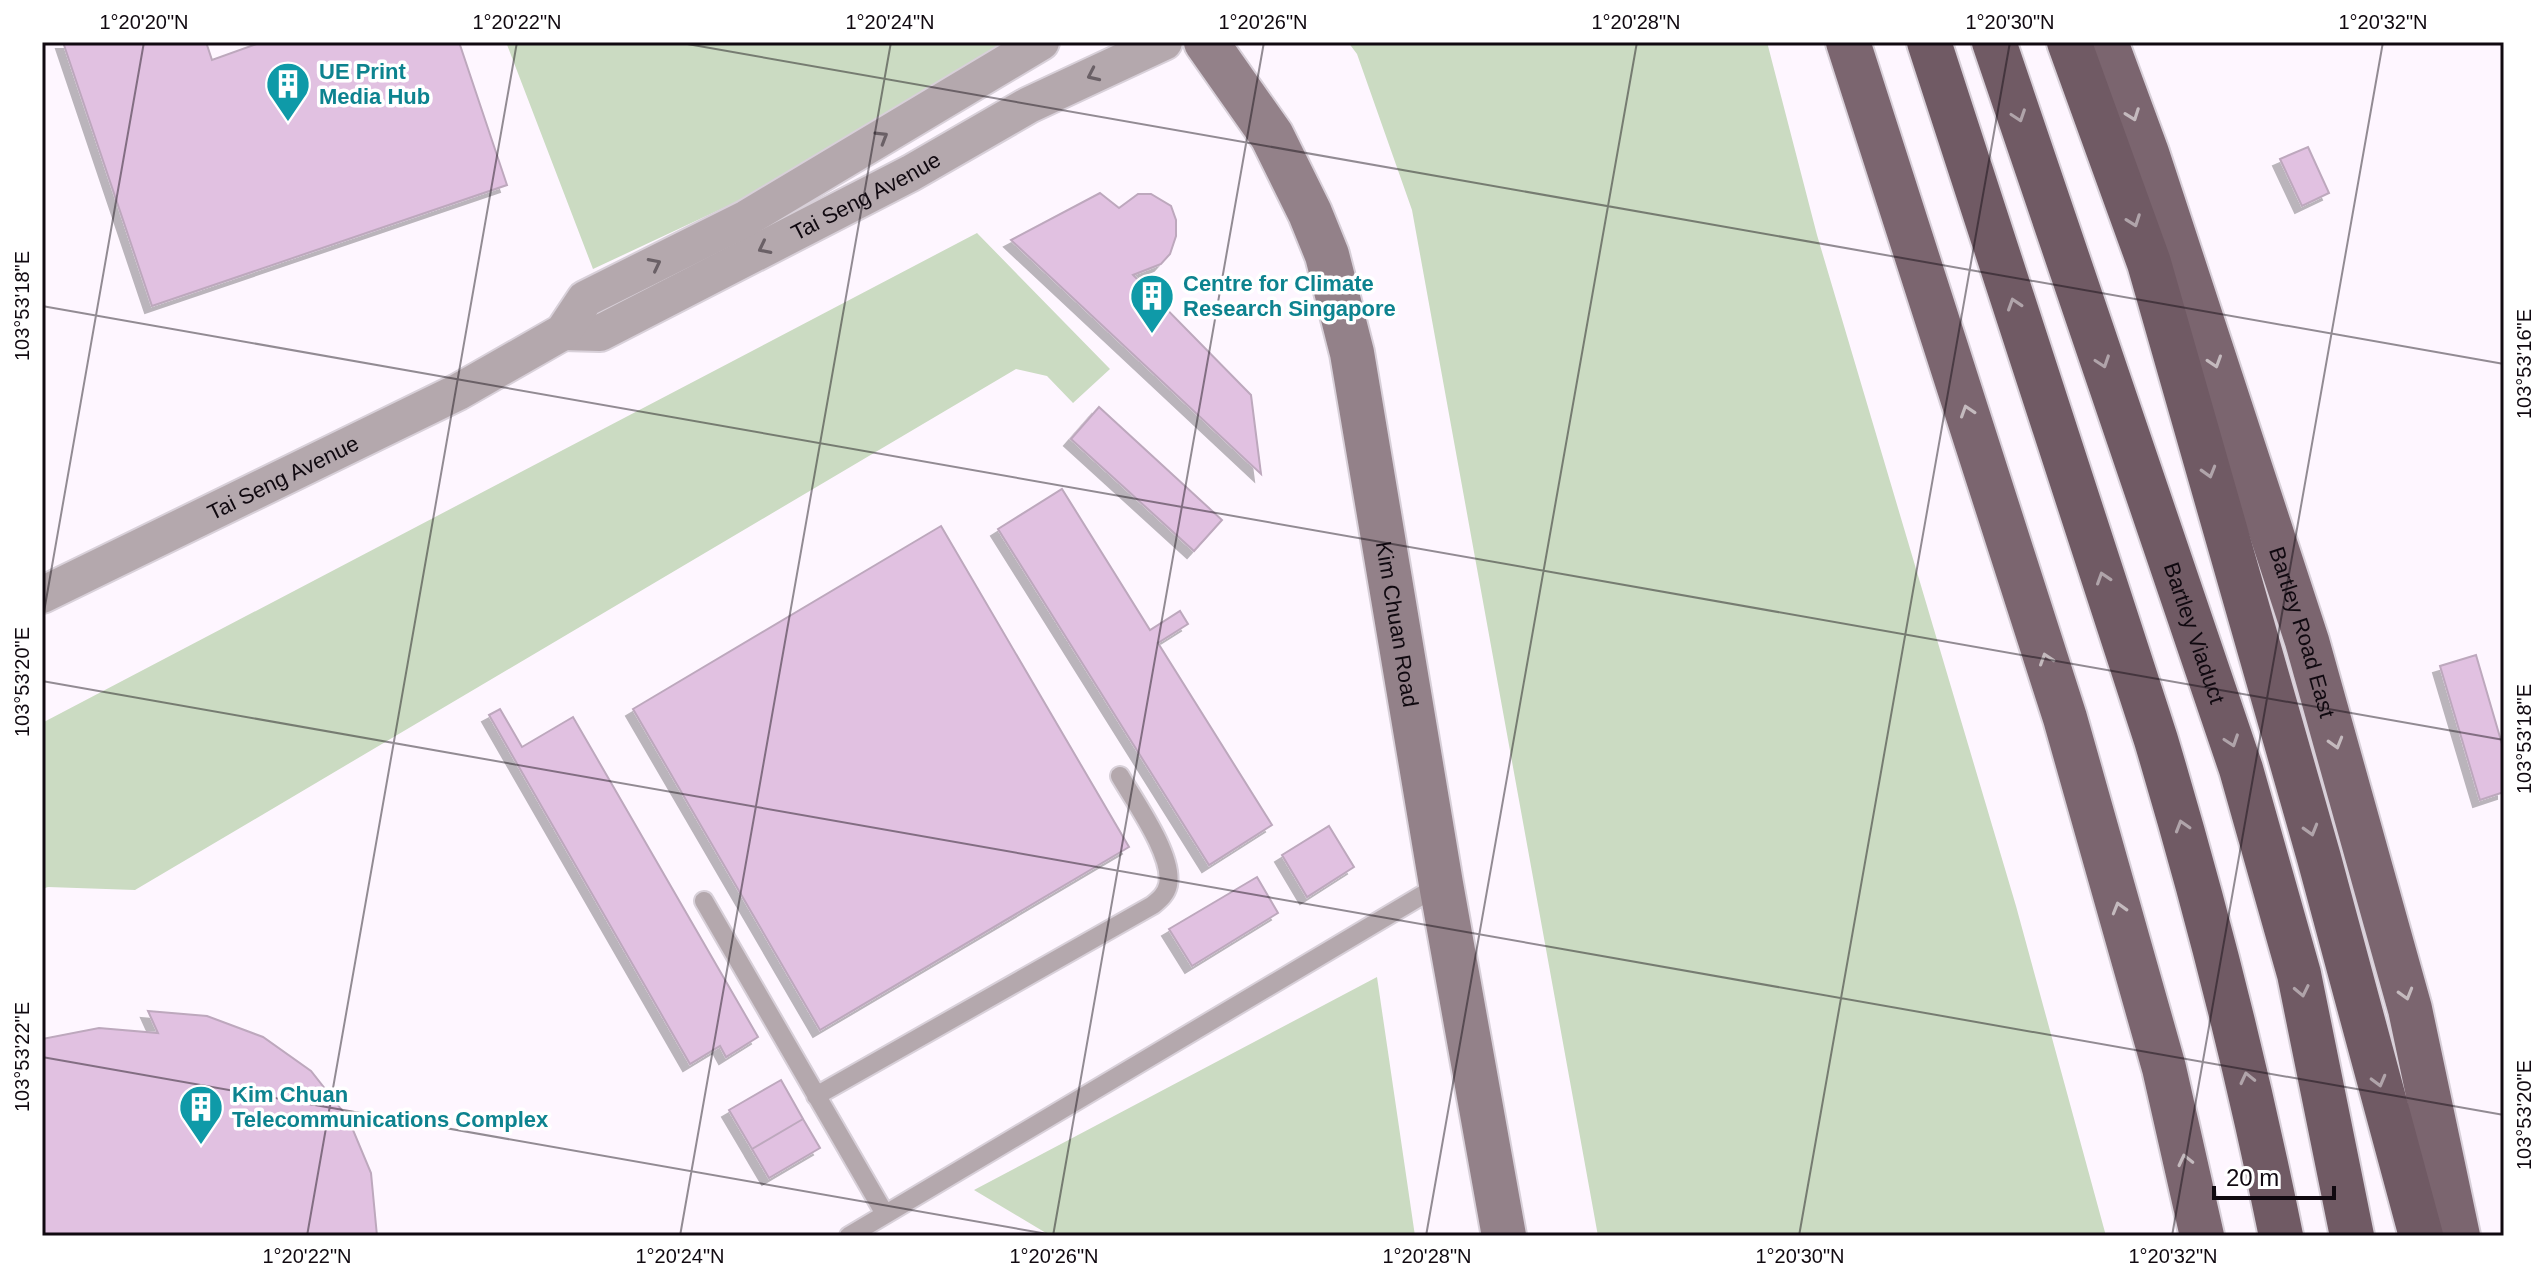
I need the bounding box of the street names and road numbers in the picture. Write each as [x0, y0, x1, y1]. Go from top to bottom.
street label: Tai Seng Avenue [787, 147, 945, 245]
street label: Tai Seng Avenue [203, 431, 363, 525]
street label: Kim Chuan Road [1371, 539, 1423, 709]
street label: Bartley Road East [2264, 544, 2340, 720]
street label: Bartley Viaduct [2159, 559, 2230, 707]

